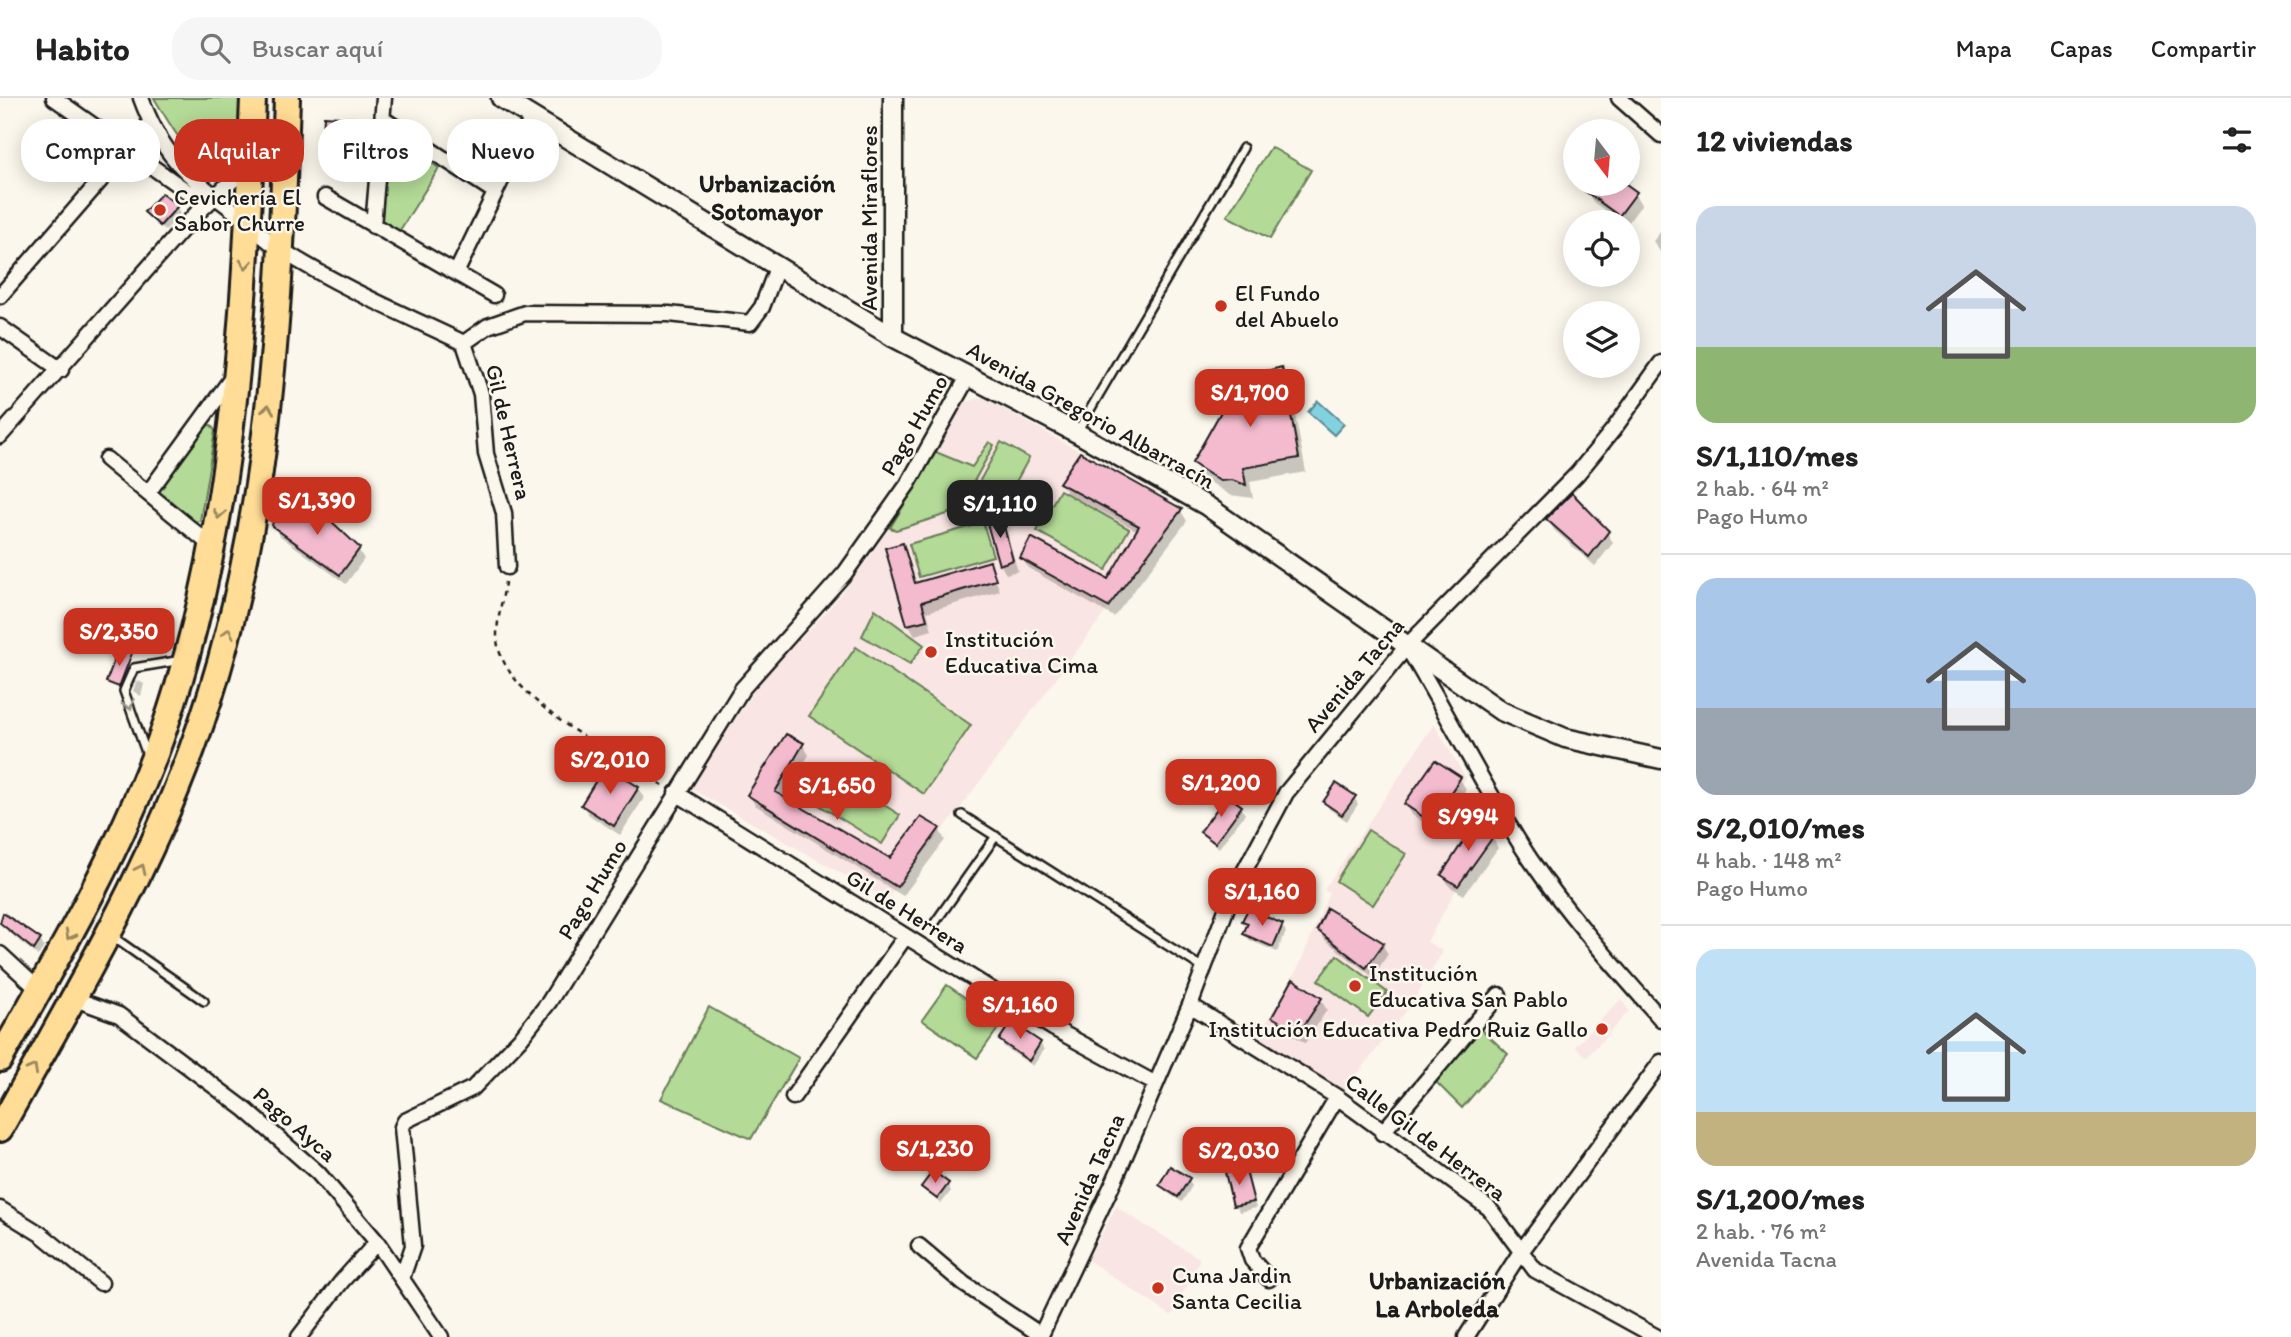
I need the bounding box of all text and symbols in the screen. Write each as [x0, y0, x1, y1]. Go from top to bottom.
search box [172, 17, 662, 80]
text: Habito [35, 29, 130, 68]
icon: search [196, 29, 234, 67]
text: Buscar aquí [252, 32, 383, 64]
text: Mapa [1956, 34, 2012, 63]
text: Capas [2050, 34, 2113, 63]
text: Compartir [2151, 34, 2256, 63]
chip: Comprar [21, 119, 160, 182]
chip: Alquilar [174, 119, 304, 182]
chip: Filtros [318, 119, 433, 182]
chip: Nuevo [447, 119, 559, 182]
north arrow [1563, 119, 1640, 196]
map controls [1563, 119, 1640, 378]
icon: filters [2218, 121, 2256, 159]
text: 12 viviendas [1696, 122, 1853, 159]
street label: Avenida Miraflores [855, 125, 883, 311]
district label: Urbanización Sotomayor [699, 169, 836, 227]
place label: Cevichería El Sabor Churre [174, 183, 305, 237]
marker: Cevichería El Sabor Churre [152, 202, 168, 218]
button: locate [1563, 210, 1640, 287]
icon: home [1913, 251, 2039, 377]
one-way arrow [239, 259, 254, 270]
place label: El Fundo del Abuelo [1235, 279, 1339, 333]
marker: El Fundo del Abuelo [1213, 298, 1229, 314]
button: layers [1563, 301, 1640, 378]
street label: Avenida Gregorio Albarracín [962, 335, 1220, 495]
street label: Gil de Herrera [480, 362, 538, 502]
street label: Pago Humo [874, 369, 954, 481]
pin: S/1,700 [1185, 370, 1315, 429]
text: S/1,700 [1211, 378, 1289, 406]
one-way arrow [260, 403, 275, 415]
text: S/1,110/mes [1696, 437, 1858, 474]
text: 2 hab. · 64 m² [1696, 474, 1829, 502]
pin: S/1,390 [252, 478, 382, 537]
pin: S/1,110 [935, 480, 1065, 540]
text: S/1,390 [278, 486, 356, 514]
text: S/1,110 [963, 489, 1037, 517]
text: Pago Humo [1696, 502, 1808, 530]
one-way arrow [212, 509, 227, 520]
pin: S/2,350 [54, 608, 184, 668]
street label: Avenida Tacna [1298, 612, 1410, 738]
text: S/2,350 [80, 617, 158, 645]
icon: home [1913, 623, 2039, 749]
place label: Institución Educativa Cima [945, 625, 1098, 679]
one-way arrow [220, 627, 234, 639]
marker: Institución Educativa Cima [923, 644, 939, 660]
one-way arrow [121, 698, 135, 710]
pin: S/2,010 [545, 736, 675, 796]
text: S/2,010 [570, 745, 650, 773]
pin: S/1,200 [1156, 760, 1286, 819]
pin: S/1,650 [772, 762, 902, 822]
text: S/1,200 [1181, 768, 1261, 796]
text: S/1,650 [798, 771, 876, 799]
pin: S/994 [1419, 794, 1517, 853]
text: S/994 [1438, 802, 1498, 830]
text: S/2,010/mes [1696, 809, 1865, 846]
street label: Pago Humo [551, 834, 633, 944]
text: 4 hab. · 148 m² [1696, 846, 1842, 874]
street label: Gil de Herrera [841, 863, 973, 959]
one-way arrow [133, 864, 147, 876]
pin: S/1,160 [1197, 868, 1327, 928]
text: Pago Humo [1696, 874, 1808, 902]
text: S/1,160 [1224, 877, 1300, 905]
one-way arrow [65, 927, 78, 940]
place label: Institución Educativa San Pablo [1369, 959, 1568, 1013]
marker: Institución Educativa San Pablo [1347, 978, 1363, 994]
pin: S/1,160 [955, 982, 1085, 1041]
text: S/1,160 [982, 990, 1058, 1018]
icon: home [1913, 994, 2039, 1120]
place label: Institución Educativa Pedro Ruiz Gallo [1208, 1015, 1588, 1043]
marker: Institución Educativa Pedro Ruiz Gallo [1594, 1021, 1610, 1037]
one-way arrow [25, 1064, 38, 1077]
street label: Calle Gil de Herrera [1340, 1067, 1512, 1207]
street label: Pago Ayca [248, 1080, 342, 1168]
street label: Avenida Tacna [1048, 1109, 1130, 1249]
pin: S/1,230 [870, 1126, 1000, 1185]
pin: S/2,030 [1174, 1128, 1304, 1187]
text: S/1,230 [896, 1134, 974, 1162]
text: S/2,030 [1198, 1136, 1280, 1164]
text: S/1,200/mes [1696, 1180, 1865, 1217]
text: 2 hab. · 76 m² [1696, 1217, 1826, 1245]
text: Avenida Tacna [1696, 1245, 1837, 1273]
place label: Cuna Jardin Santa Cecilia [1172, 1261, 1302, 1315]
district label: Urbanización La Arboleda [1369, 1266, 1506, 1323]
marker: Cuna Jardin Santa Cecilia [1150, 1280, 1166, 1296]

